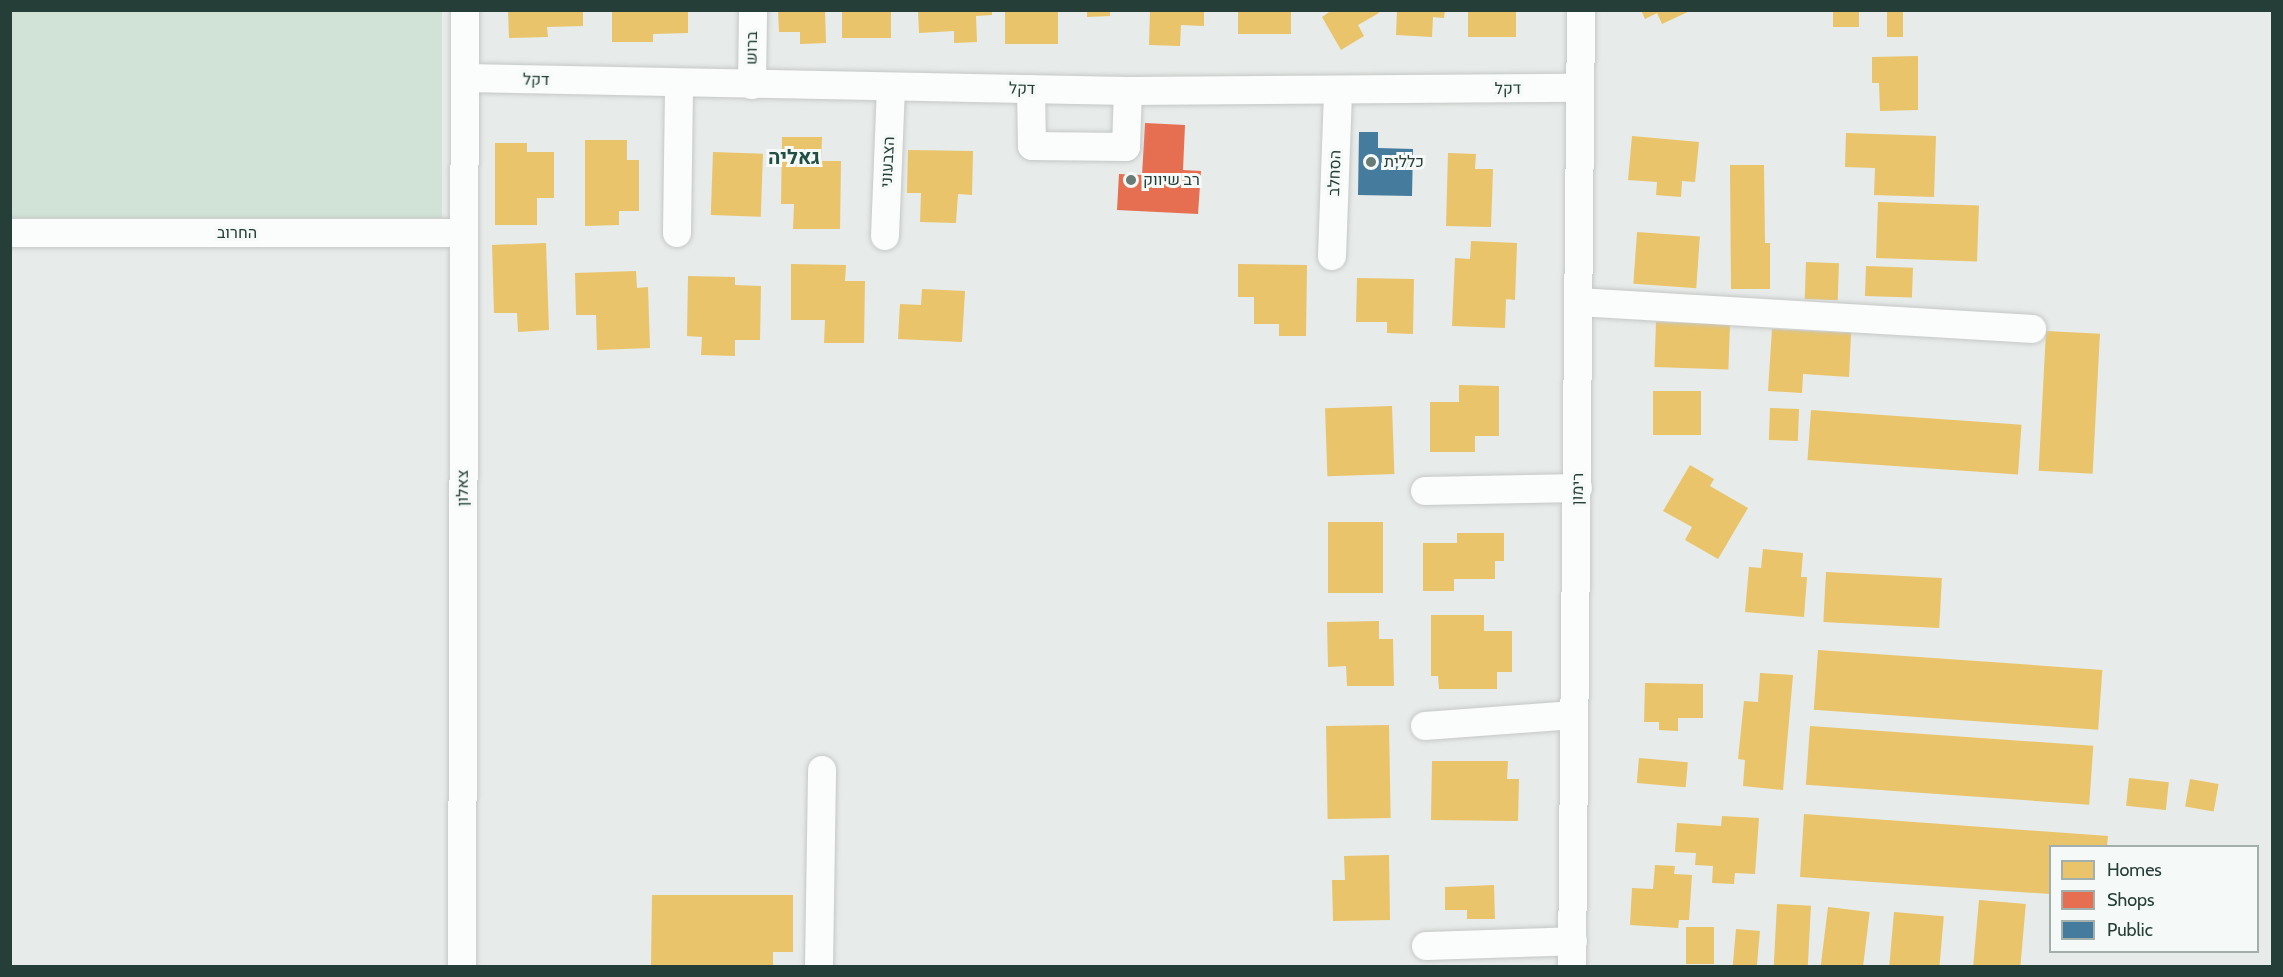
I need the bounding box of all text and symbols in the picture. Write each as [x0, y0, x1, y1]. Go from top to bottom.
street label: ברוש [742, 31, 762, 65]
street label: דקל [523, 70, 549, 90]
street label: דקל [1009, 79, 1035, 99]
street label: דקל [1495, 79, 1521, 99]
street label: הצבעוני [877, 136, 899, 188]
district label: גאליה [768, 145, 820, 169]
street label: הסחלב [1325, 150, 1345, 196]
place label: כללית [1384, 152, 1424, 172]
marker: כללית [1362, 153, 1380, 171]
place label: רב שיווק [1143, 170, 1200, 190]
marker: רב שיווק [1124, 173, 1138, 187]
street label: החרוב [217, 223, 257, 243]
street label: צאלון [453, 470, 473, 506]
street label: רימון [1568, 473, 1588, 505]
legend [2049, 845, 2259, 953]
text: Homes [2107, 859, 2162, 881]
text: Shops [2107, 889, 2155, 911]
text: Public [2107, 919, 2153, 941]

